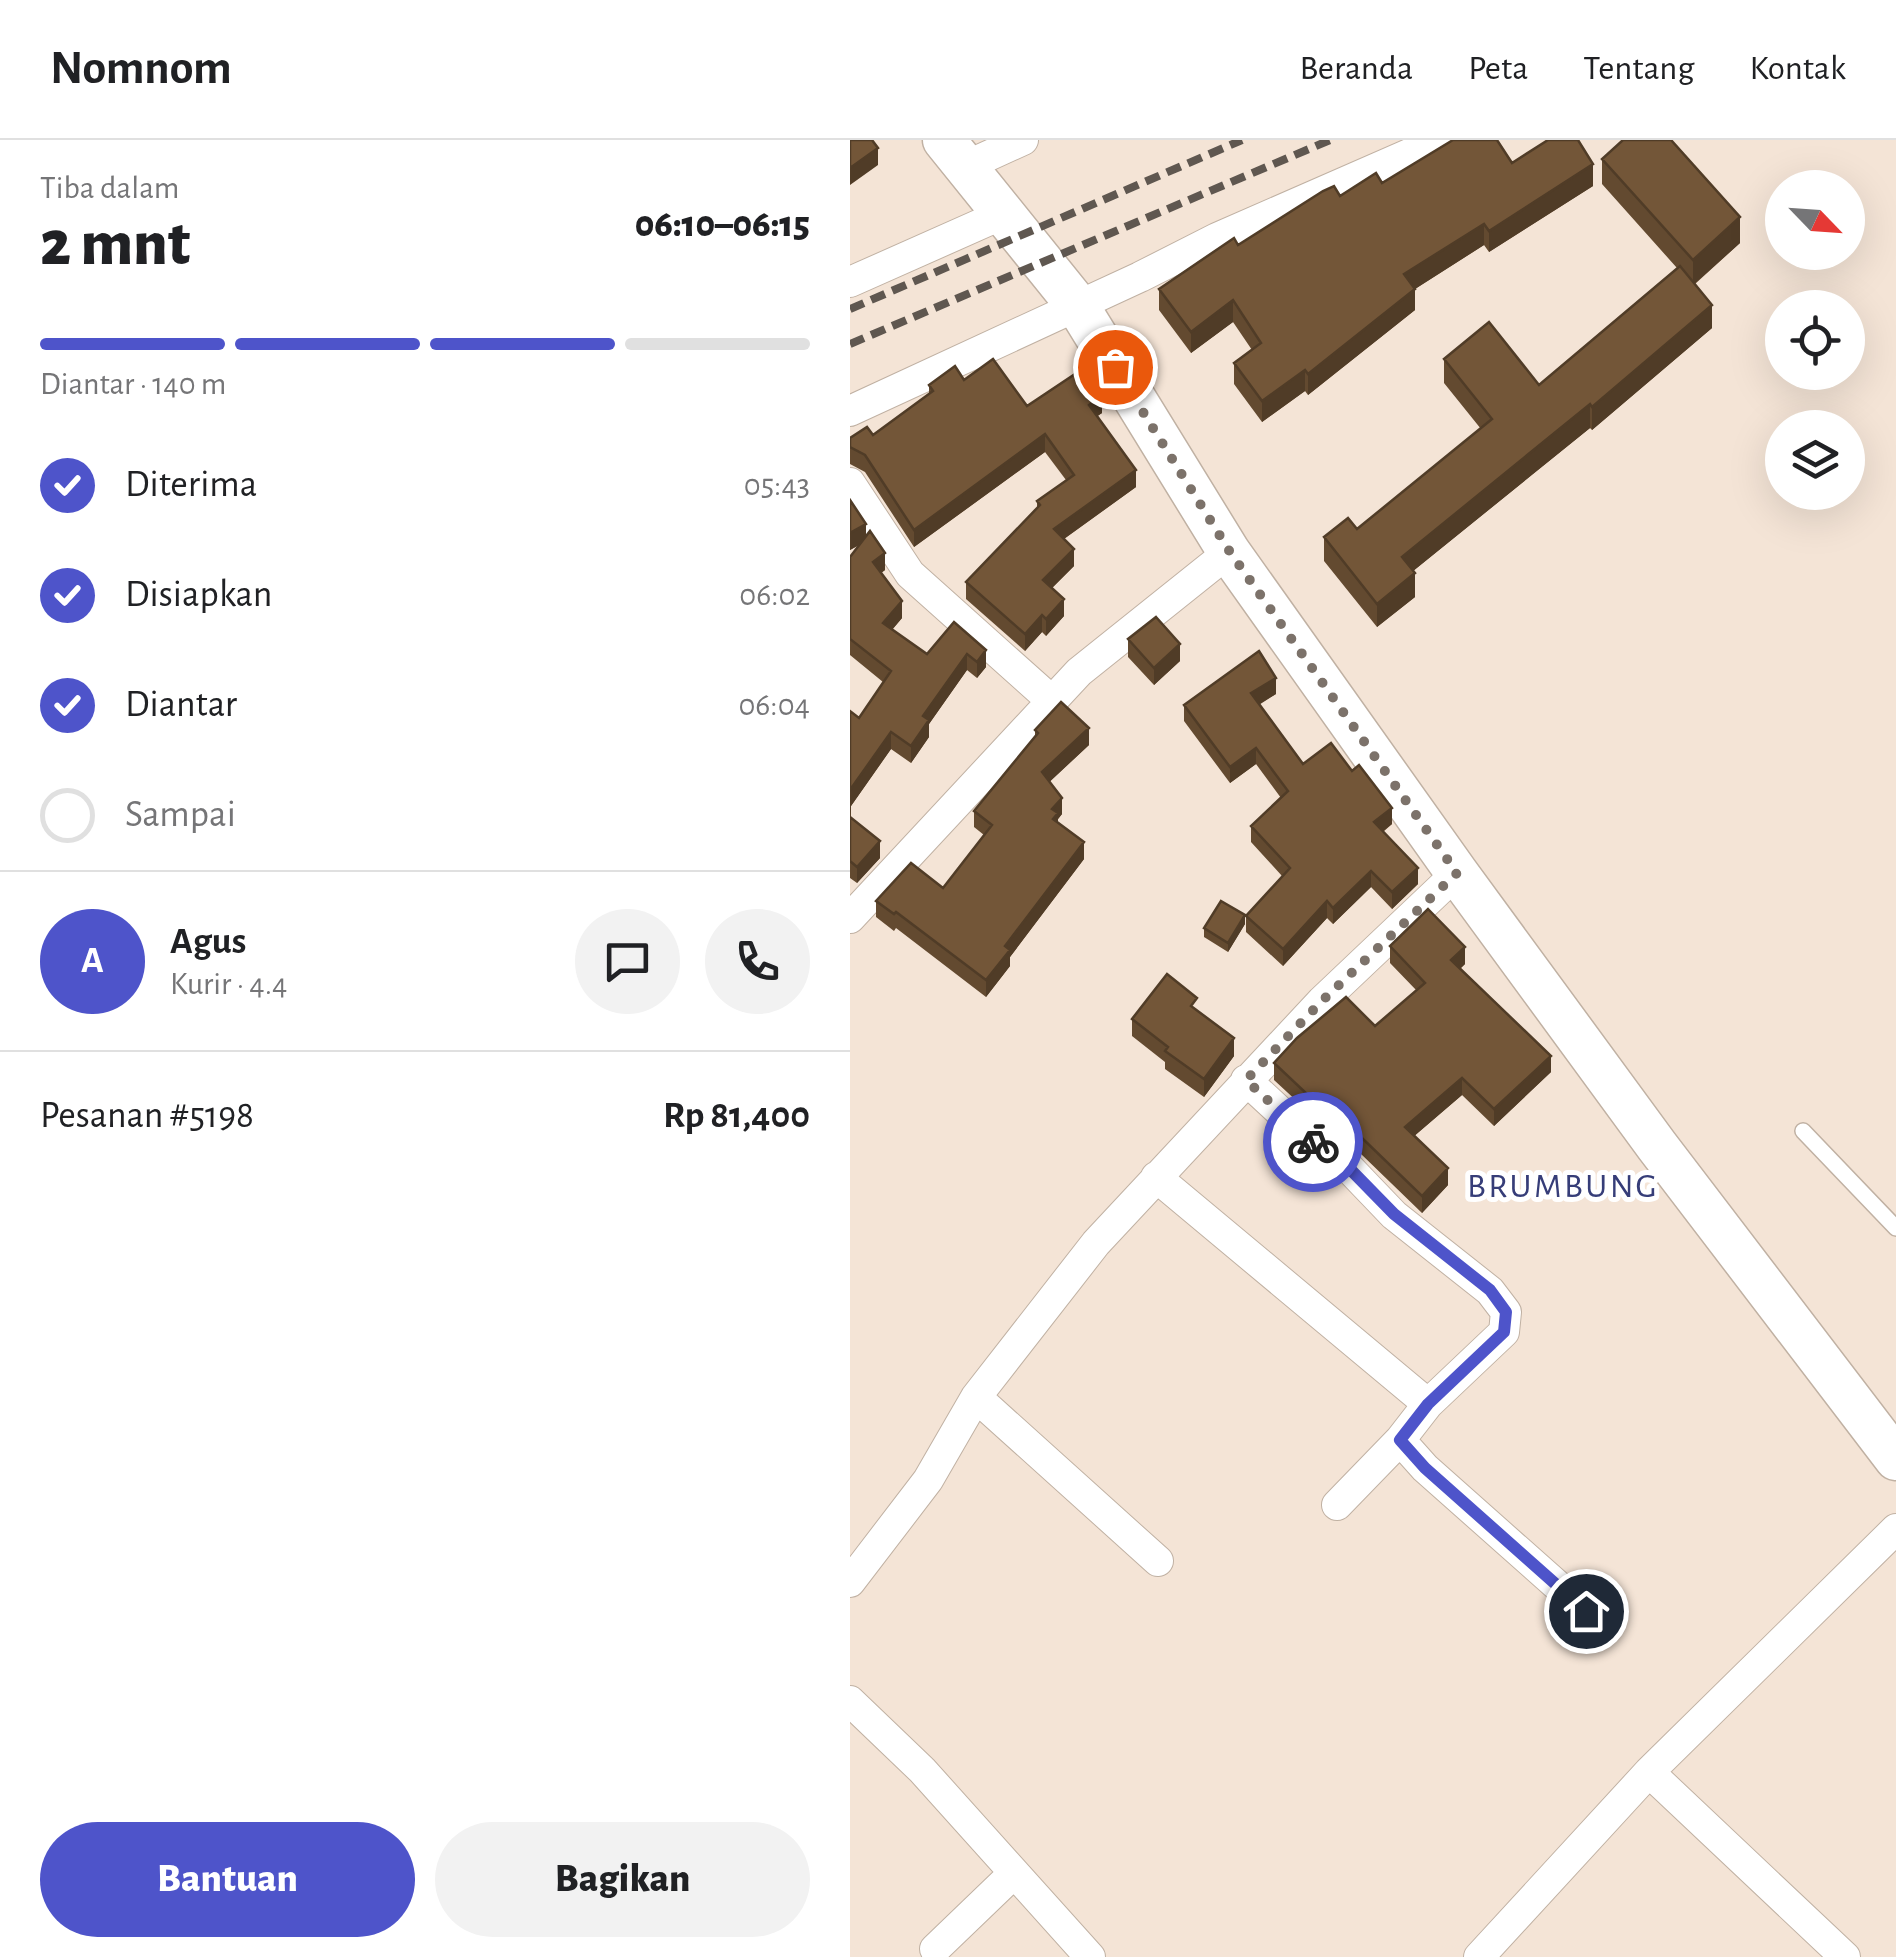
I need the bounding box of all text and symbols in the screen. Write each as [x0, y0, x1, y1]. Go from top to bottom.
text: Nomnom [50, 45, 232, 93]
text: Beranda [1299, 51, 1413, 86]
text: Peta [1468, 51, 1528, 86]
text: Tentang [1583, 51, 1694, 86]
text: Kontak [1749, 51, 1846, 86]
north arrow [1765, 170, 1865, 270]
map controls [1765, 170, 1865, 510]
text: Tiba dalam [40, 172, 179, 204]
text: 06:10–06:15 [635, 206, 810, 244]
text: 2 mnt [40, 212, 190, 277]
button: locate [1765, 290, 1865, 390]
pin [1073, 325, 1158, 410]
icon: bag [1088, 340, 1143, 395]
text: Diantar · 140 m [40, 368, 226, 400]
button: layers [1765, 410, 1865, 510]
icon: check [40, 458, 95, 513]
text: Diterima [125, 466, 257, 504]
text: 05:43 [744, 469, 810, 501]
icon: check [40, 568, 95, 623]
text: Disiapkan [125, 576, 272, 614]
text: 06:02 [739, 579, 810, 611]
icon: check [40, 678, 95, 733]
text: Diantar [125, 686, 237, 724]
text: 06:04 [738, 689, 810, 721]
text: Sampai [125, 796, 236, 834]
button: chat [575, 909, 680, 1014]
button: phone [705, 909, 810, 1014]
text: Agus [170, 923, 246, 961]
text: A [81, 942, 104, 980]
text: Kurir · 4.4 [170, 968, 287, 1000]
courier [1263, 1092, 1363, 1192]
text: Pesanan #5198 [40, 1097, 254, 1135]
text: Rp 81,400 [663, 1097, 810, 1135]
icon: bike [1286, 1115, 1341, 1170]
district label: BRUMBUNG [1467, 1169, 1659, 1204]
pin [1544, 1569, 1629, 1654]
icon: home [1559, 1584, 1614, 1639]
button: Bantuan [40, 1822, 415, 1937]
button: Bagikan [435, 1822, 810, 1937]

